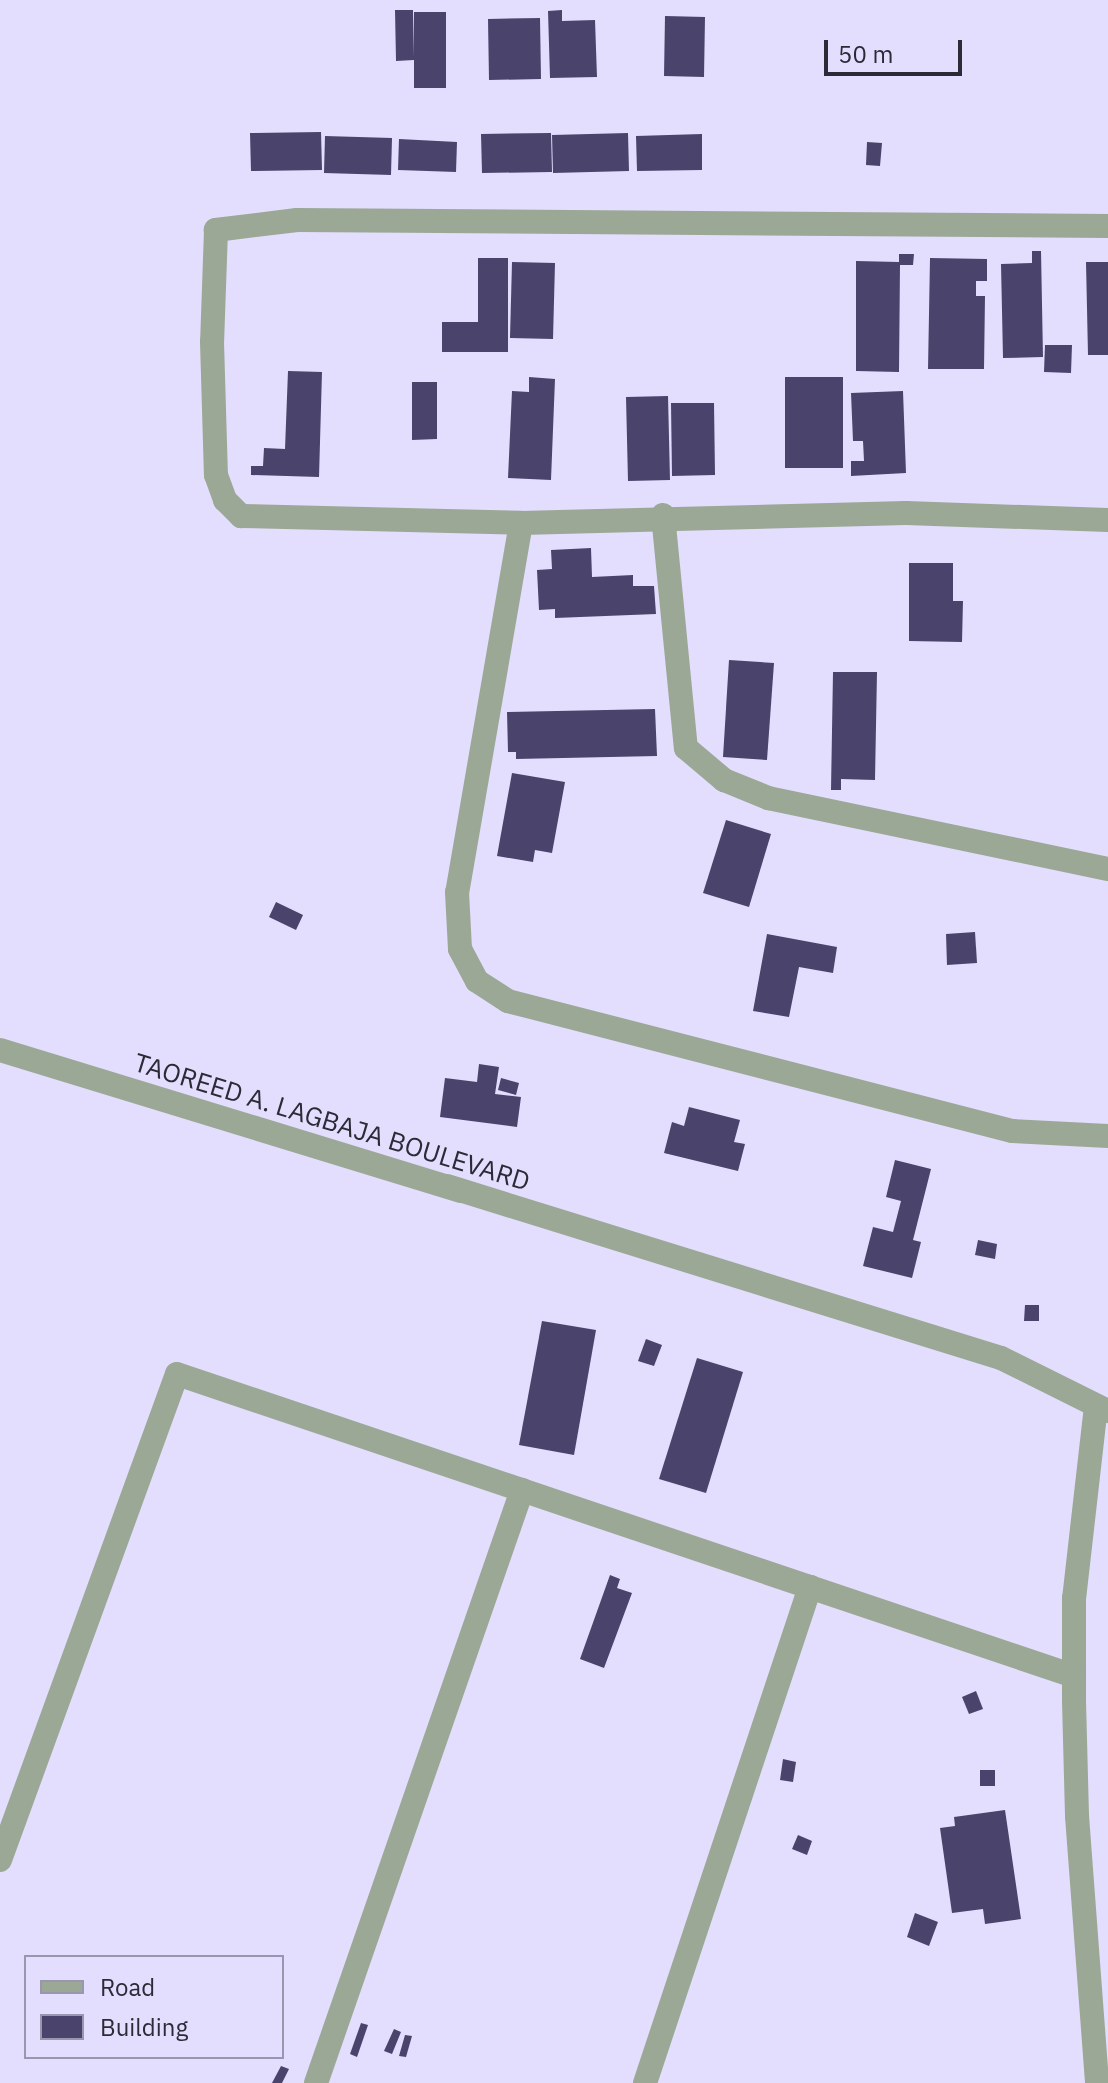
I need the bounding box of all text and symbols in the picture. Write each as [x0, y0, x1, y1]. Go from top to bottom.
scale bar [828, 24, 966, 74]
text: 50 m [838, 38, 893, 70]
street label: TAOREED A. LAGBAJA BOULEVARD [130, 1047, 534, 1197]
legend [24, 1955, 284, 2059]
text: Road [100, 1971, 155, 2003]
text: Building [100, 2011, 188, 2043]

